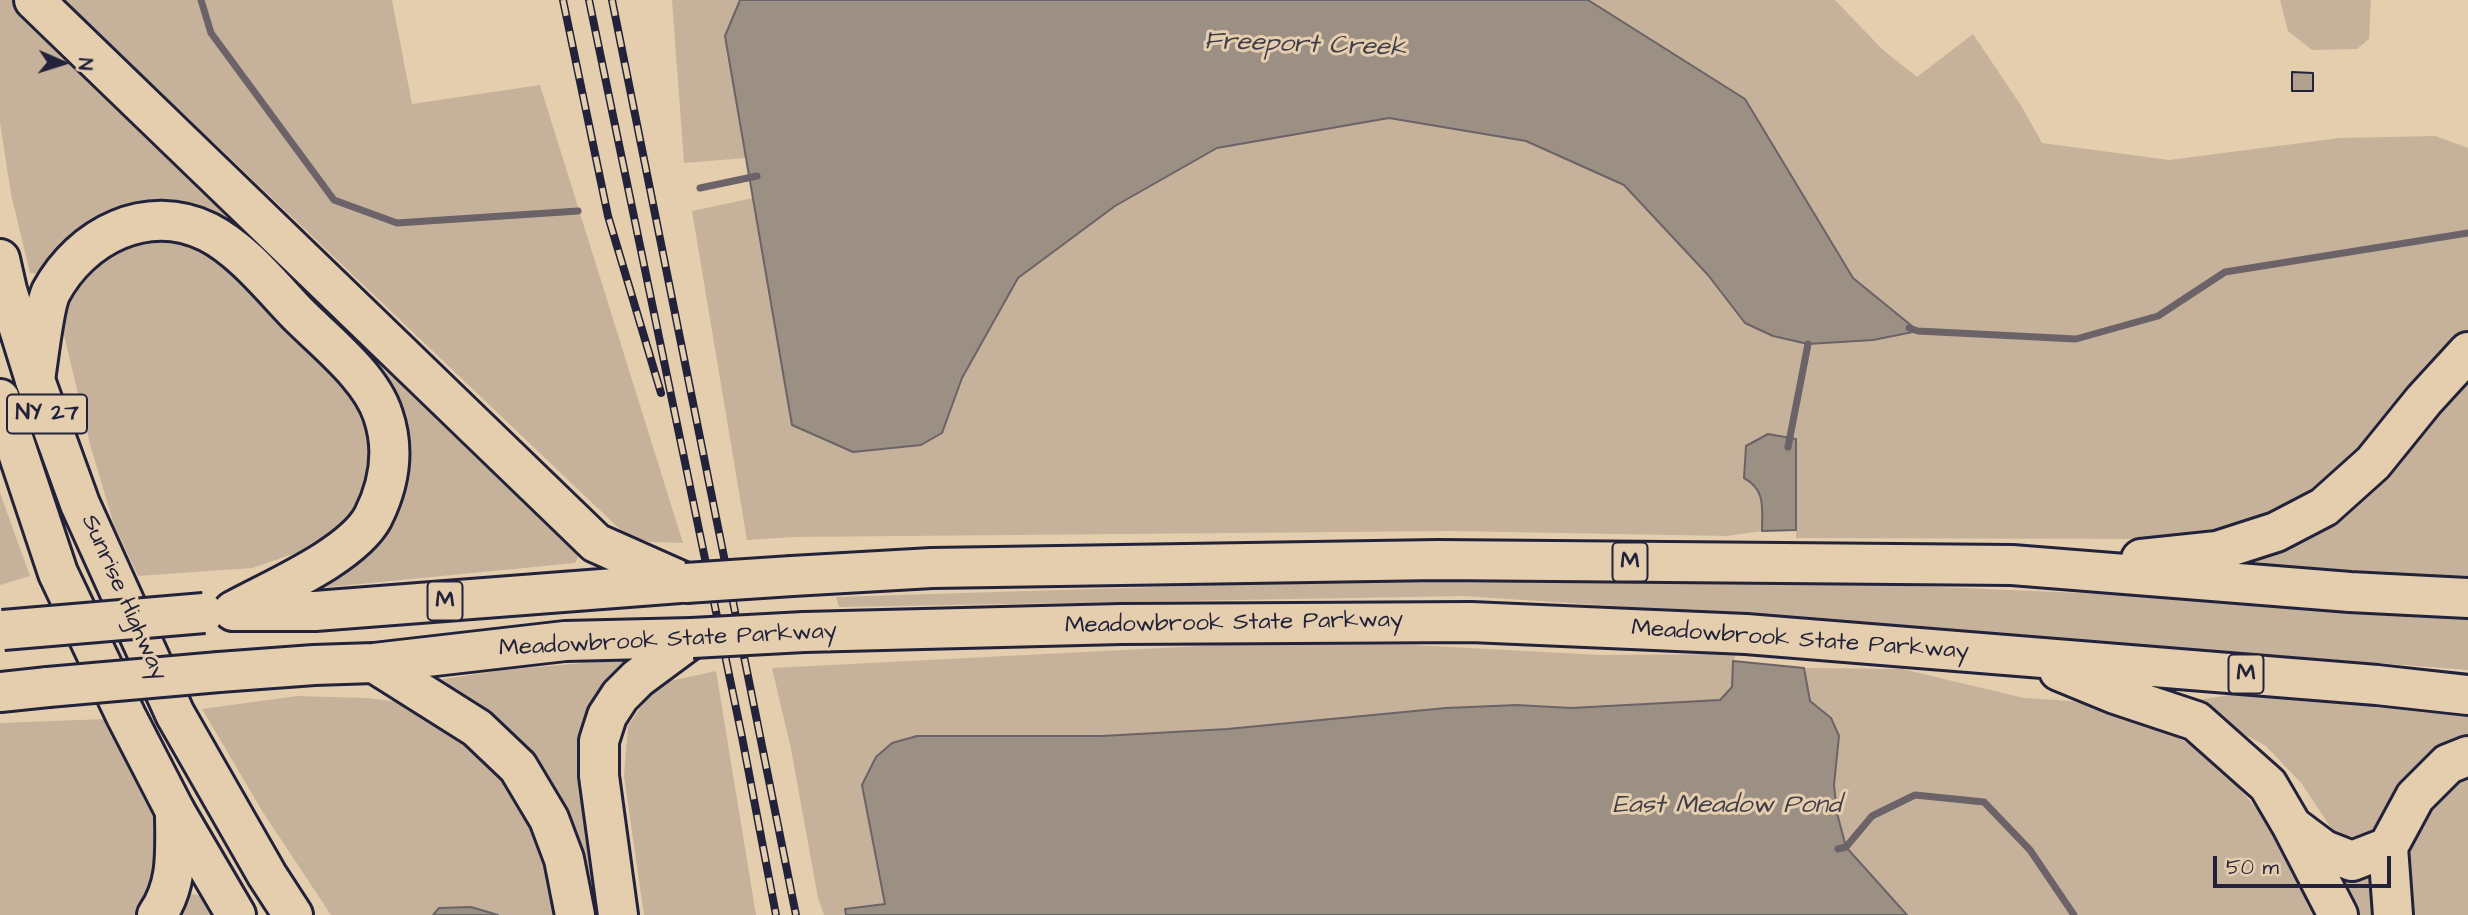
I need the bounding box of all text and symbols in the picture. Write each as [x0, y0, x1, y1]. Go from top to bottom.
water label: Freeport Creek [1204, 27, 1406, 65]
north arrow [28, 28, 98, 98]
text: N [71, 57, 98, 71]
road number: NY 27 [7, 394, 87, 434]
street label: Sunrise Highway [74, 511, 172, 685]
road number: M [1612, 542, 1648, 582]
road number: M [428, 582, 462, 621]
street label: Meadowbrook State Parkway [1065, 607, 1403, 641]
street label: Meadowbrook State Parkway [1630, 615, 1970, 667]
street label: Meadowbrook State Parkway [498, 618, 838, 664]
road number: M [2228, 654, 2264, 694]
water label: East Meadow Pond [1613, 791, 1841, 823]
scale bar [2216, 842, 2394, 886]
text: 50 m [2226, 853, 2279, 882]

